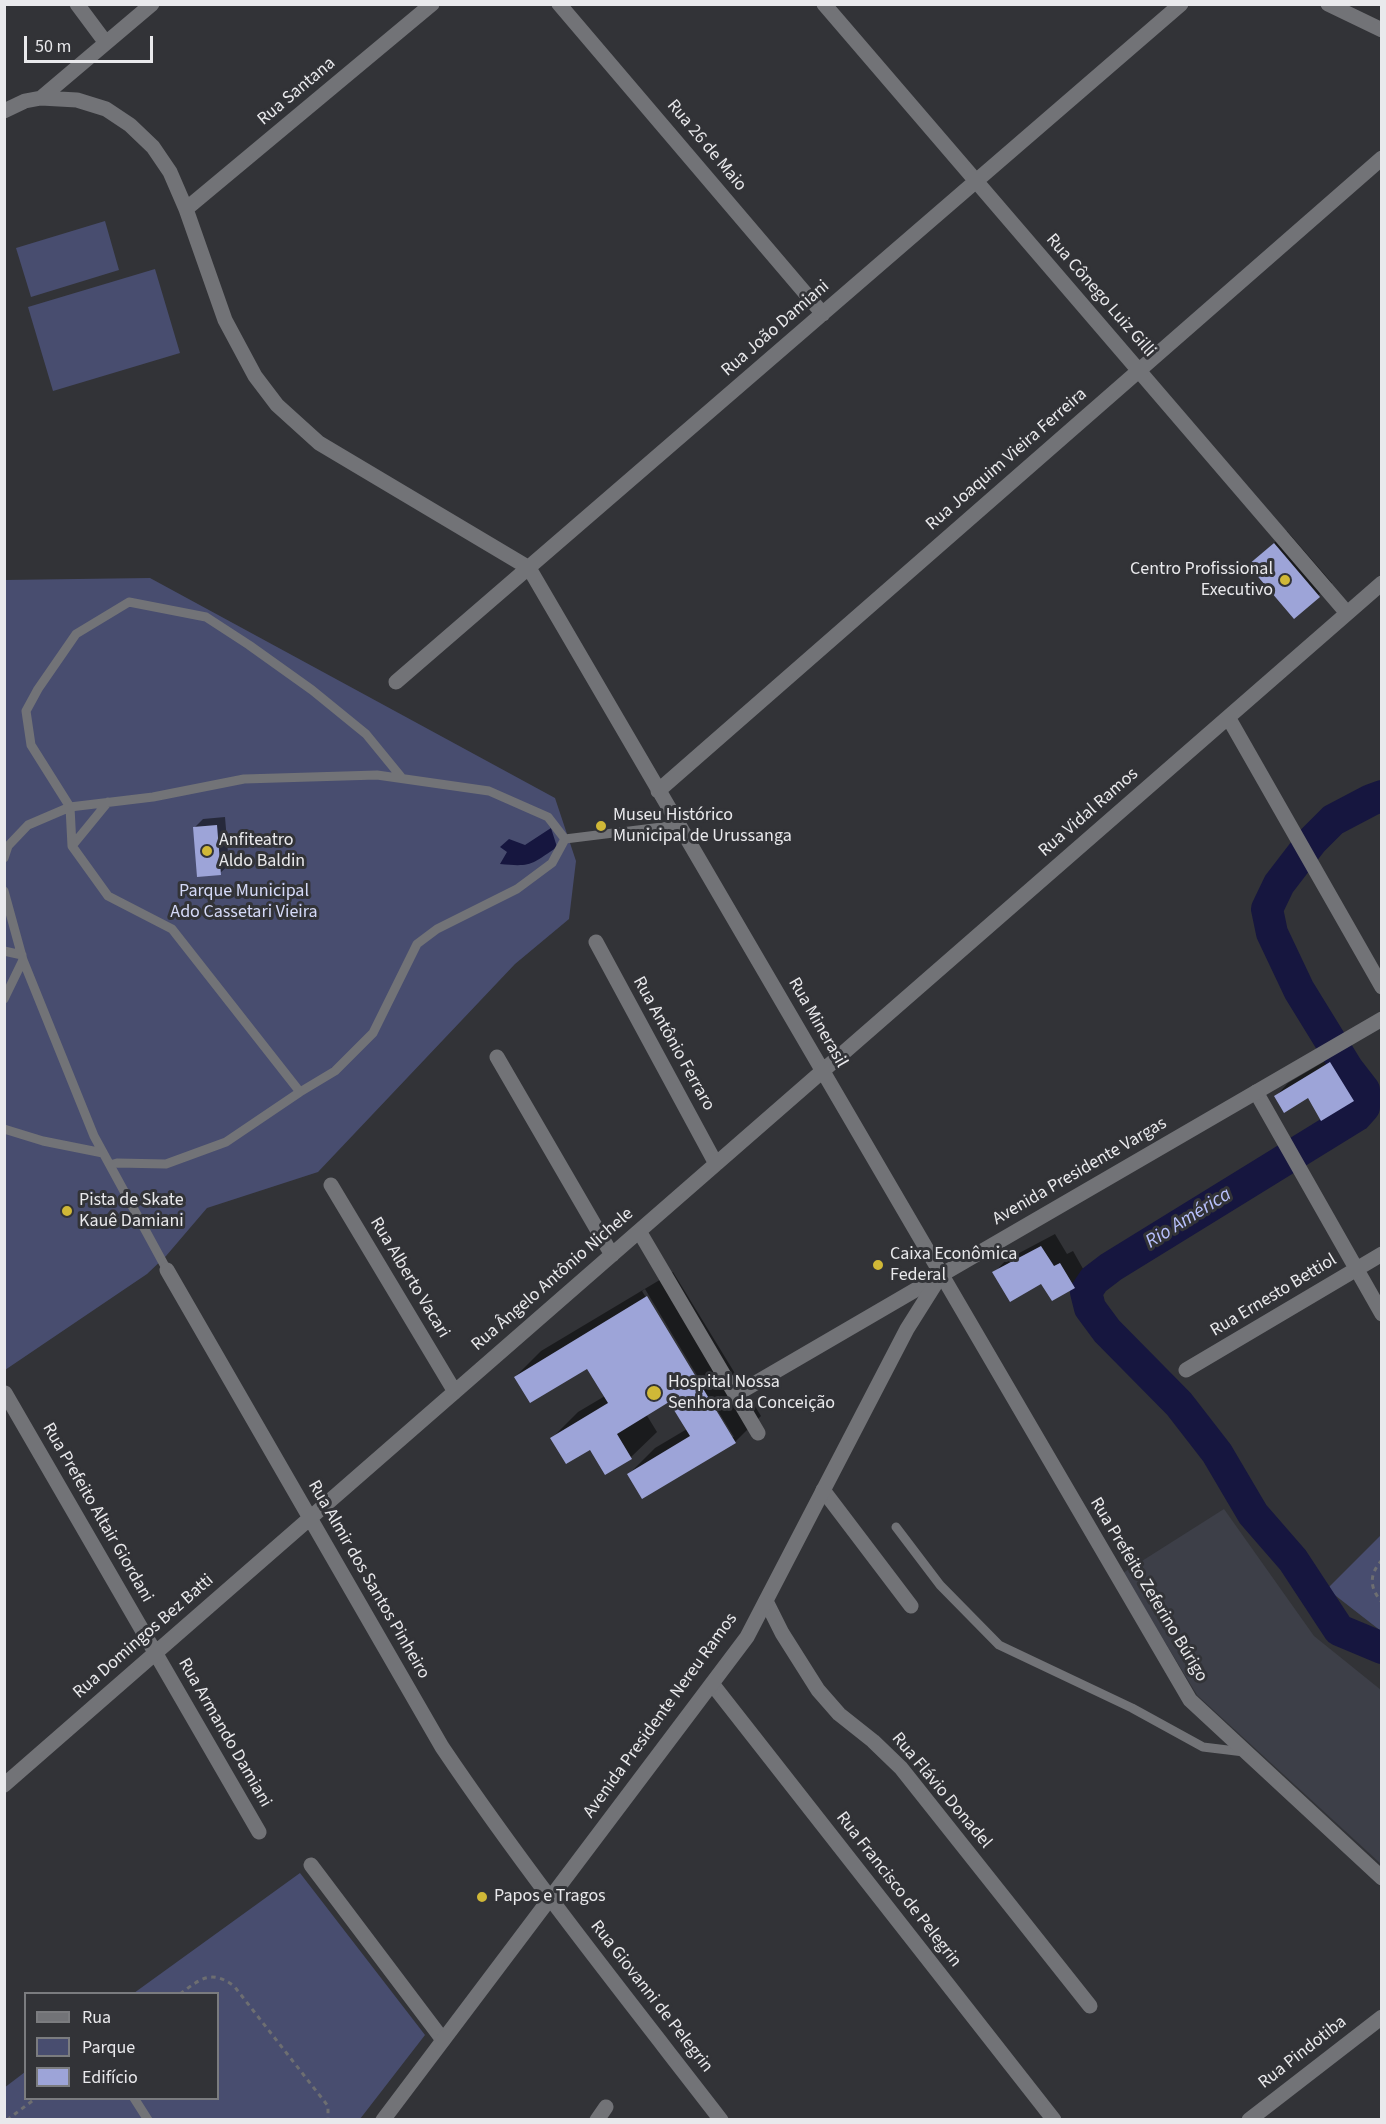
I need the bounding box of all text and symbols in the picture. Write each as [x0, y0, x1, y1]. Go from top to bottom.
scale bar [27, 24, 156, 62]
text: 50 m [35, 34, 71, 59]
street label: Rua Santana [254, 53, 340, 131]
street label: Rua 26 de Maio [661, 96, 751, 196]
street label: Rua Cônego Luiz Gilli [1040, 230, 1160, 362]
street label: Rua João Damiani [718, 276, 834, 382]
street label: Rua Joaquim Vieira Ferreira [922, 384, 1092, 536]
place label: Centro Profissional Executivo [1130, 559, 1273, 602]
marker: Centro Profissional Executivo [1278, 573, 1292, 587]
street label: Rua Vidal Ramos [1035, 764, 1143, 862]
place label: Museu Histórico Municipal de Urussanga [613, 805, 792, 848]
marker: Museu Histórico Municipal de Urussanga [594, 819, 608, 833]
place label: Anfiteatro Aldo Baldin [219, 830, 305, 872]
marker: Anfiteatro Aldo Baldin [200, 844, 214, 858]
park label: Parque Municipal Ado Cassetari Vieira [170, 881, 318, 924]
street label: Rua Antônio Ferraro [627, 973, 719, 1115]
street label: Rua Minerasil [783, 974, 851, 1072]
street label: Avenida Presidente Vargas [989, 1113, 1171, 1231]
water label: Rio América [1142, 1183, 1236, 1255]
place label: Pista de Skate Kauê Damiani [79, 1190, 184, 1232]
marker: Pista de Skate Kauê Damiani [60, 1204, 74, 1218]
street label: Rua Ângelo Antônio Nichele [468, 1204, 638, 1356]
street label: Rua Alberto Vacari [364, 1214, 454, 1342]
place label: Caixa Econômica Federal [890, 1244, 1017, 1286]
street label: Rua Ernesto Bettiol [1207, 1250, 1341, 1342]
marker: Caixa Econômica Federal [871, 1258, 885, 1272]
place label: Hospital Nossa Senhora da Conceição [668, 1372, 835, 1414]
marker: Hospital Nossa Senhora da Conceição [645, 1384, 663, 1402]
street label: Rua Prefeito Altair Giordani [37, 1419, 157, 1607]
street label: Rua Almir dos Santos Pinheiro [302, 1477, 434, 1683]
street label: Rua Prefeito Zeferino Búrigo [1084, 1494, 1212, 1686]
street label: Rua Domingos Bez Batti [69, 1570, 219, 1704]
street label: Avenida Presidente Nereu Ramos [579, 1609, 743, 1823]
street label: Rua Armando Damiani [172, 1655, 276, 1811]
street label: Rua Flávio Donadel [886, 1729, 996, 1853]
street label: Rua Francisco de Pelegrin [831, 1808, 965, 1972]
place label: Papos e Tragos [494, 1886, 606, 1908]
marker: Papos e Tragos [475, 1890, 489, 1904]
street label: Rua Giovanni de Pelegrin [585, 1917, 717, 2077]
legend [24, 1992, 219, 2100]
text: Rua [82, 2005, 111, 2030]
street label: Rua Pindotiba [1255, 2012, 1351, 2094]
text: Parque [82, 2035, 135, 2060]
text: Edifício [82, 2065, 138, 2090]

